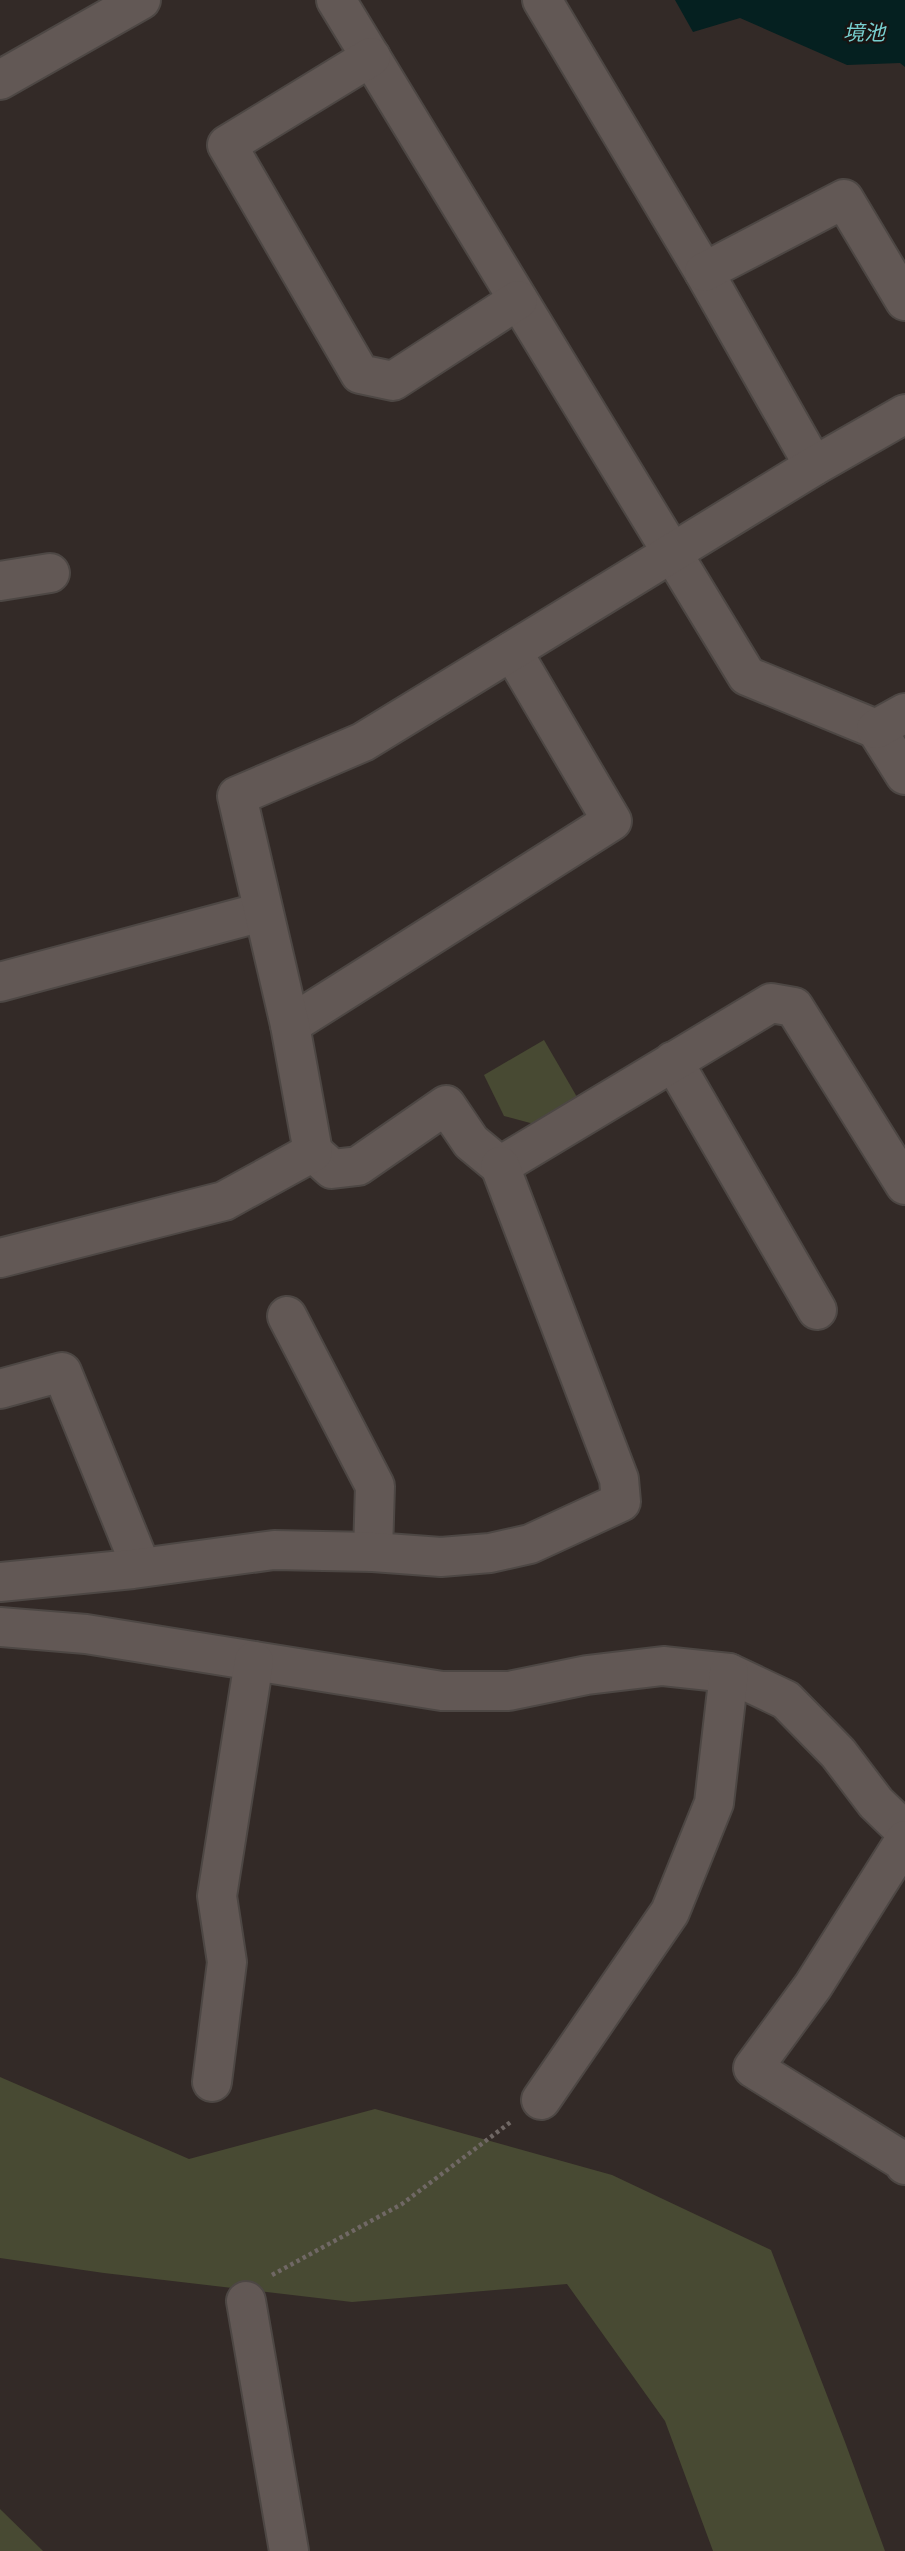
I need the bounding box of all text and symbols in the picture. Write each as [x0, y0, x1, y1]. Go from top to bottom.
water label: 境池 [843, 18, 887, 46]

